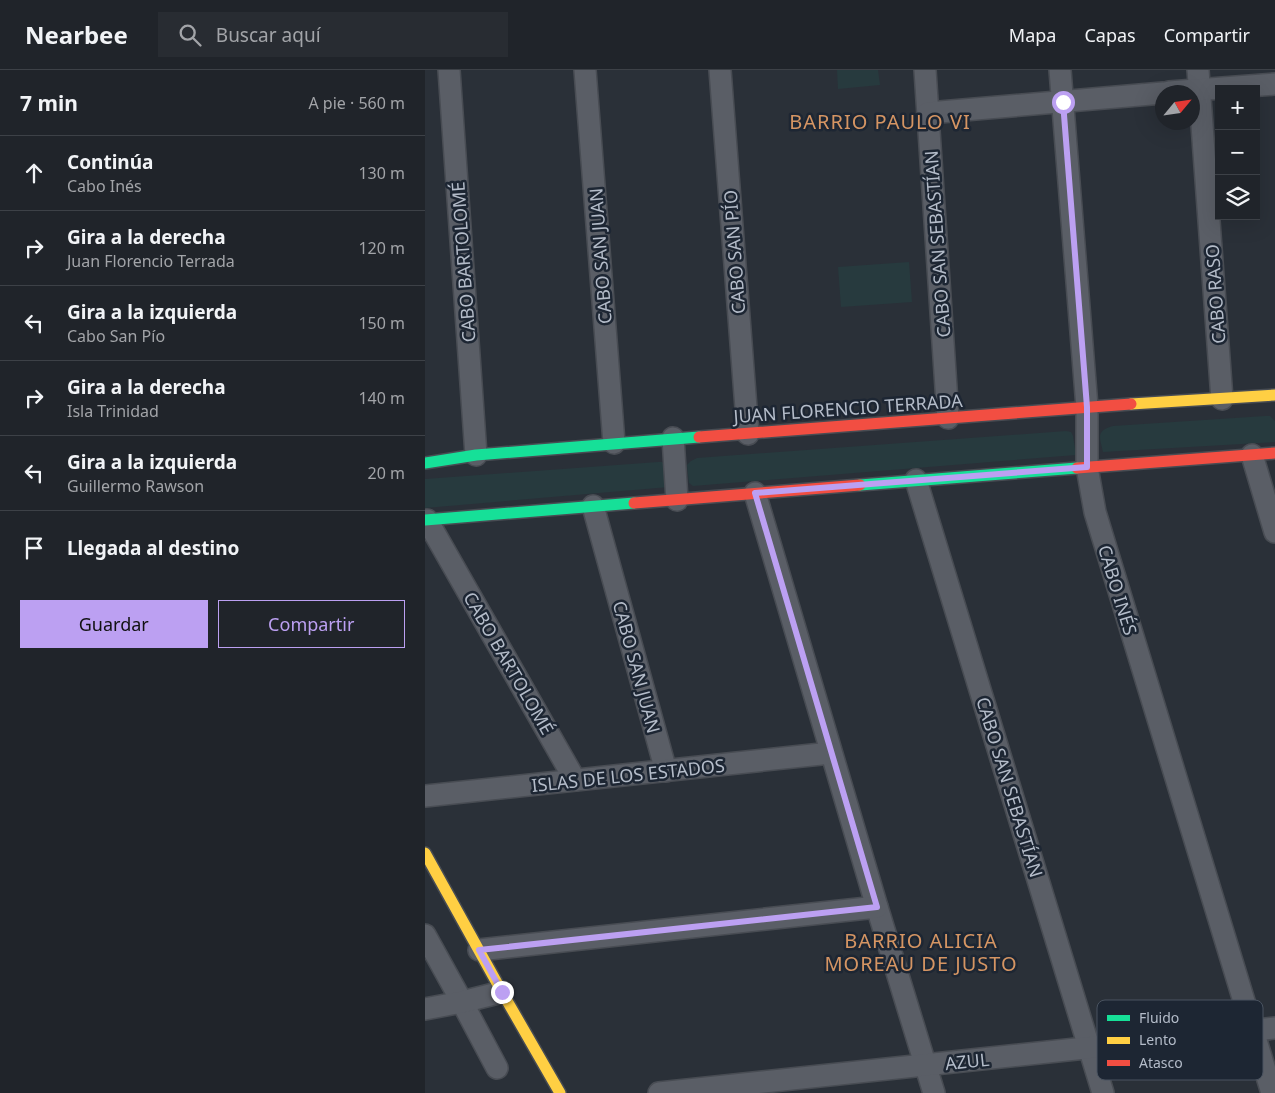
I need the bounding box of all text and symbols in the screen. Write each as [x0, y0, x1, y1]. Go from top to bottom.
search box [158, 12, 508, 57]
text: Nearbee [25, 18, 128, 51]
icon: search [176, 21, 204, 49]
text: Buscar aquí [216, 22, 321, 48]
text: Mapa [1009, 23, 1056, 47]
text: Capas [1084, 23, 1136, 47]
text: Compartir [1164, 23, 1250, 47]
north arrow [1155, 85, 1200, 130]
map controls [1215, 85, 1260, 220]
button: + [1215, 85, 1260, 130]
text: 7 min [20, 89, 78, 117]
route start [1052, 91, 1075, 114]
text: A pie · 560 m [308, 92, 405, 114]
district label: BARRIO PAULO VI [789, 108, 971, 135]
button: − [1215, 130, 1260, 175]
text: Continúa [67, 149, 153, 175]
street label: CABO SAN SEBASTÍAN [918, 150, 956, 338]
icon: ahead [20, 159, 48, 187]
text: 130 m [358, 162, 405, 184]
text: Cabo Inés [67, 175, 142, 197]
button: layers [1215, 175, 1260, 220]
street label: CABO BARTOLOMÉ [445, 181, 481, 343]
street label: CABO SAN JUAN [583, 187, 617, 325]
street label: CABO SAN PÍO [718, 189, 750, 315]
text: Gira a la derecha [67, 224, 226, 250]
icon: right [20, 234, 48, 262]
text: 120 m [358, 237, 405, 259]
street label: CABO RASO [1200, 243, 1230, 345]
text: Juan Florencio Terrada [67, 250, 235, 272]
text: Gira a la izquierda [67, 299, 237, 325]
icon: left [20, 309, 48, 337]
text: 150 m [358, 312, 405, 334]
text: Cabo San Pío [67, 325, 165, 347]
text: Gira a la derecha [67, 374, 226, 400]
icon: right [20, 384, 48, 412]
text: 140 m [358, 387, 405, 409]
street label: JUAN FLORENCIO TERRADA [731, 388, 964, 428]
text: Isla Trinidad [67, 400, 159, 422]
text: Gira a la izquierda [67, 449, 237, 475]
icon: left [20, 459, 48, 487]
text: 20 m [368, 462, 405, 484]
text: Guillermo Rawson [67, 475, 204, 497]
icon: arrive [20, 534, 48, 562]
text: Llegada al destino [67, 535, 239, 561]
street label: CABO INÉS [1093, 542, 1143, 638]
street label: CABO BARTOLOMÉ [458, 587, 560, 739]
street label: CABO SAN JUAN [608, 598, 666, 736]
button: Guardar [20, 600, 208, 648]
button: Compartir [218, 600, 405, 648]
street label: CABO SAN SEBASTÍAN [971, 694, 1049, 880]
street label: ISLAS DE LOS ESTADOS [530, 753, 726, 797]
district label: BARRIO ALICIA MOREAU DE JUSTO [824, 927, 1018, 977]
route end [491, 981, 514, 1004]
legend [1097, 1000, 1263, 1080]
text: Fluido [1139, 1008, 1179, 1027]
text: Lento [1139, 1030, 1176, 1049]
street label: AZUL [944, 1047, 990, 1075]
text: Atasco [1139, 1053, 1183, 1072]

